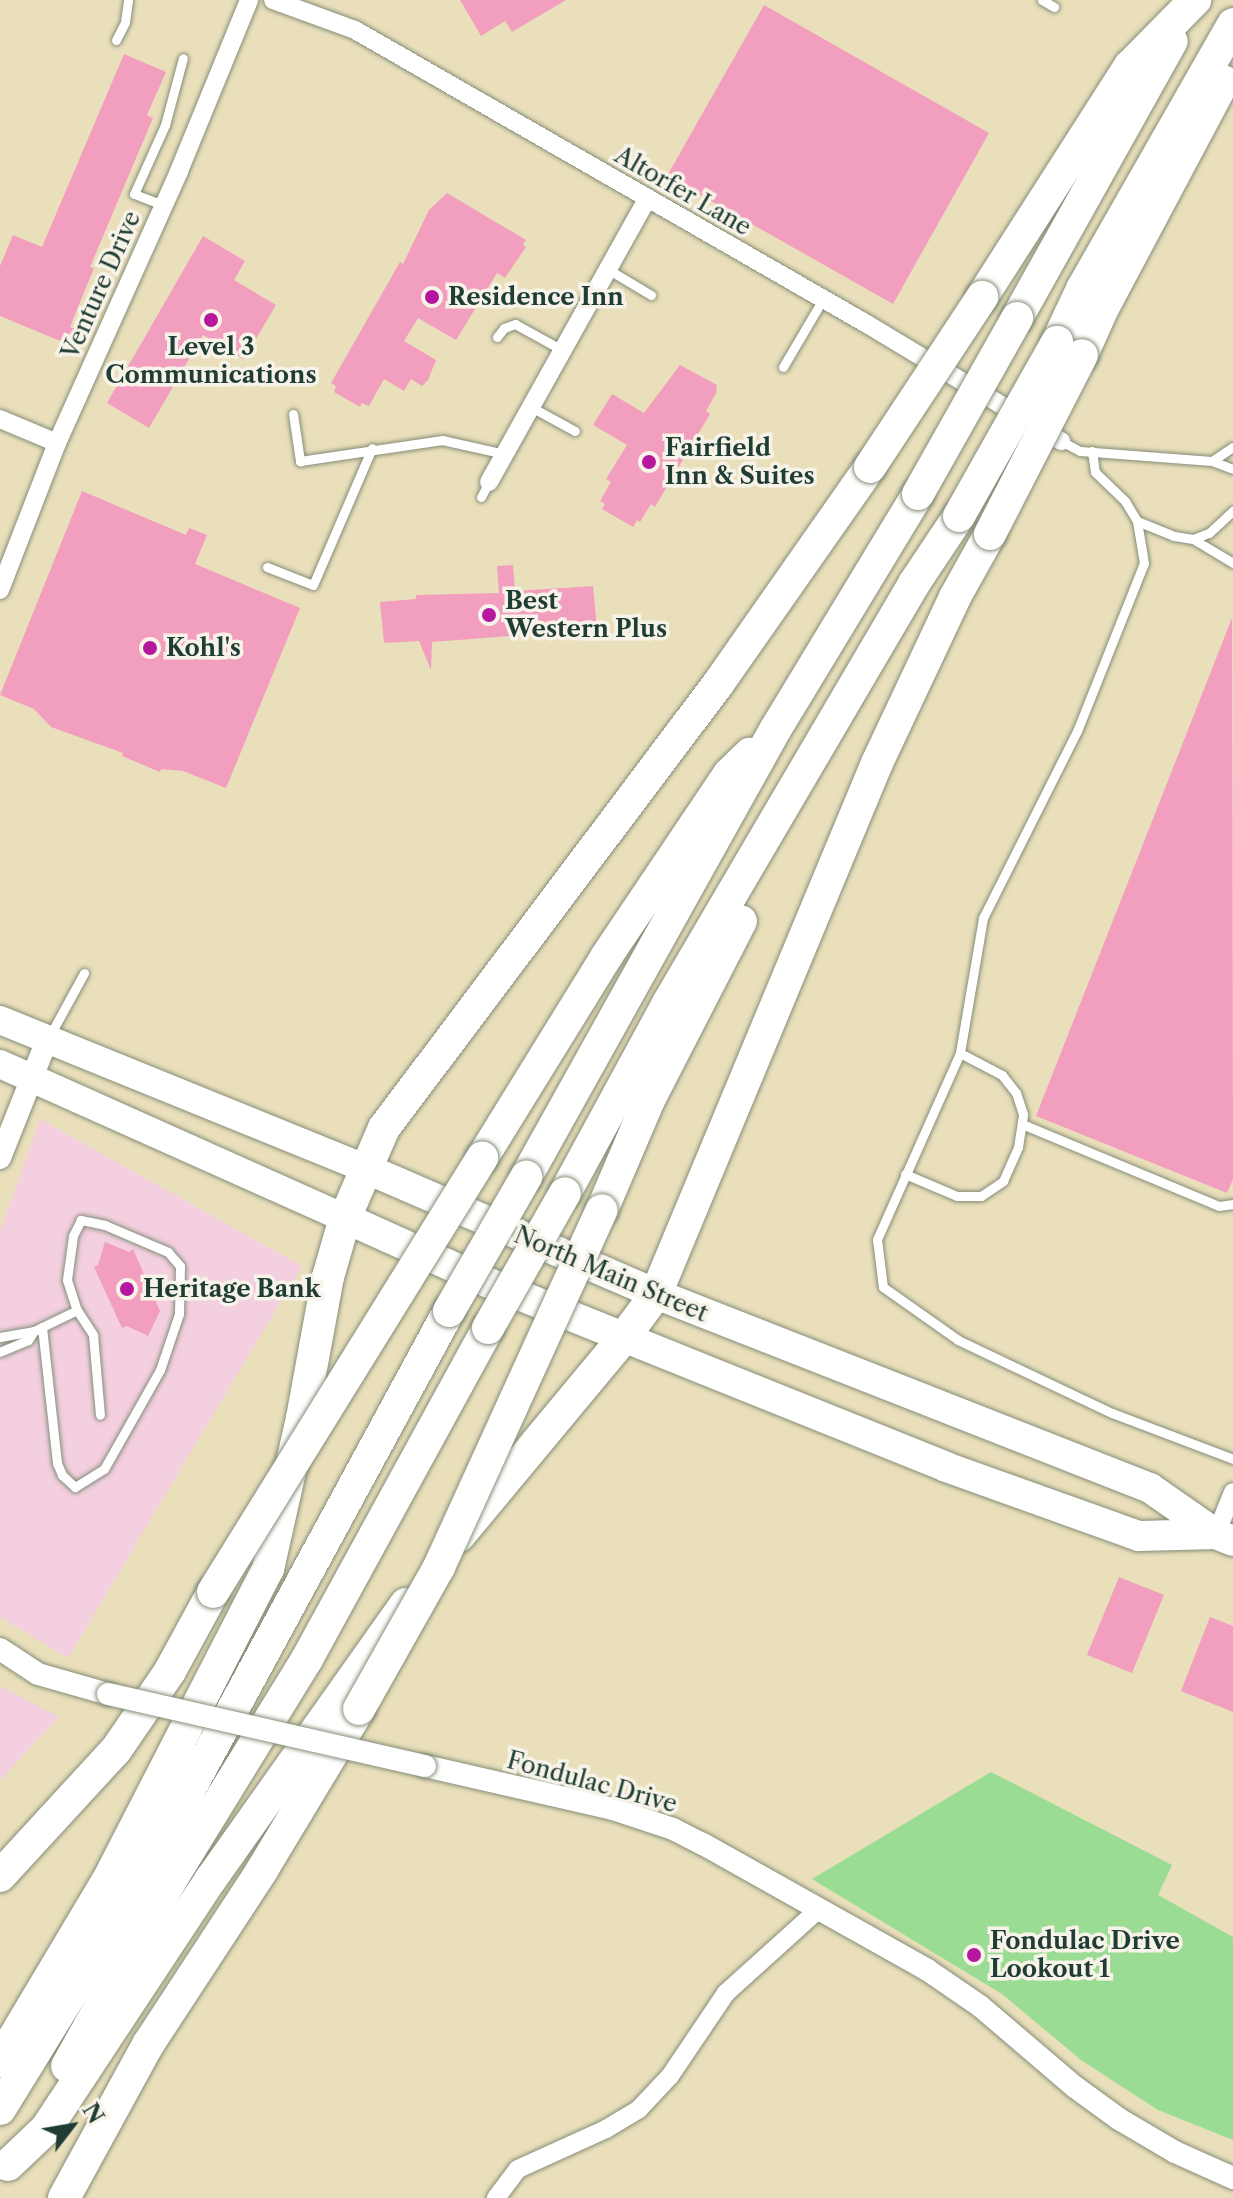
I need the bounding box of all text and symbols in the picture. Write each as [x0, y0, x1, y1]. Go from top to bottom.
street label: Altorfer Lane [609, 140, 757, 242]
street label: Venture Drive [56, 207, 146, 363]
place label: Residence Inn [448, 283, 624, 311]
marker: Residence Inn [423, 288, 441, 306]
marker: Level 3 Communications [202, 311, 220, 329]
place label: Level 3 Communications [105, 333, 317, 389]
place label: Fairfield Inn & Suites [665, 434, 815, 490]
marker: Fairfield Inn & Suites [640, 453, 658, 471]
place label: Best Western Plus [505, 587, 667, 643]
marker: Best Western Plus [480, 606, 498, 624]
place label: Kohl's [166, 634, 241, 662]
marker: Kohl's [141, 639, 159, 657]
street label: North Main Street [510, 1220, 712, 1328]
place label: Heritage Bank [143, 1275, 321, 1303]
marker: Heritage Bank [118, 1280, 136, 1298]
street label: Fondulac Drive [504, 1745, 680, 1819]
place label: Fondulac Drive Lookout 1 [990, 1927, 1180, 1983]
marker: Fondulac Drive Lookout 1 [965, 1946, 983, 1964]
north arrow [32, 2086, 112, 2166]
text: N [77, 2098, 109, 2129]

